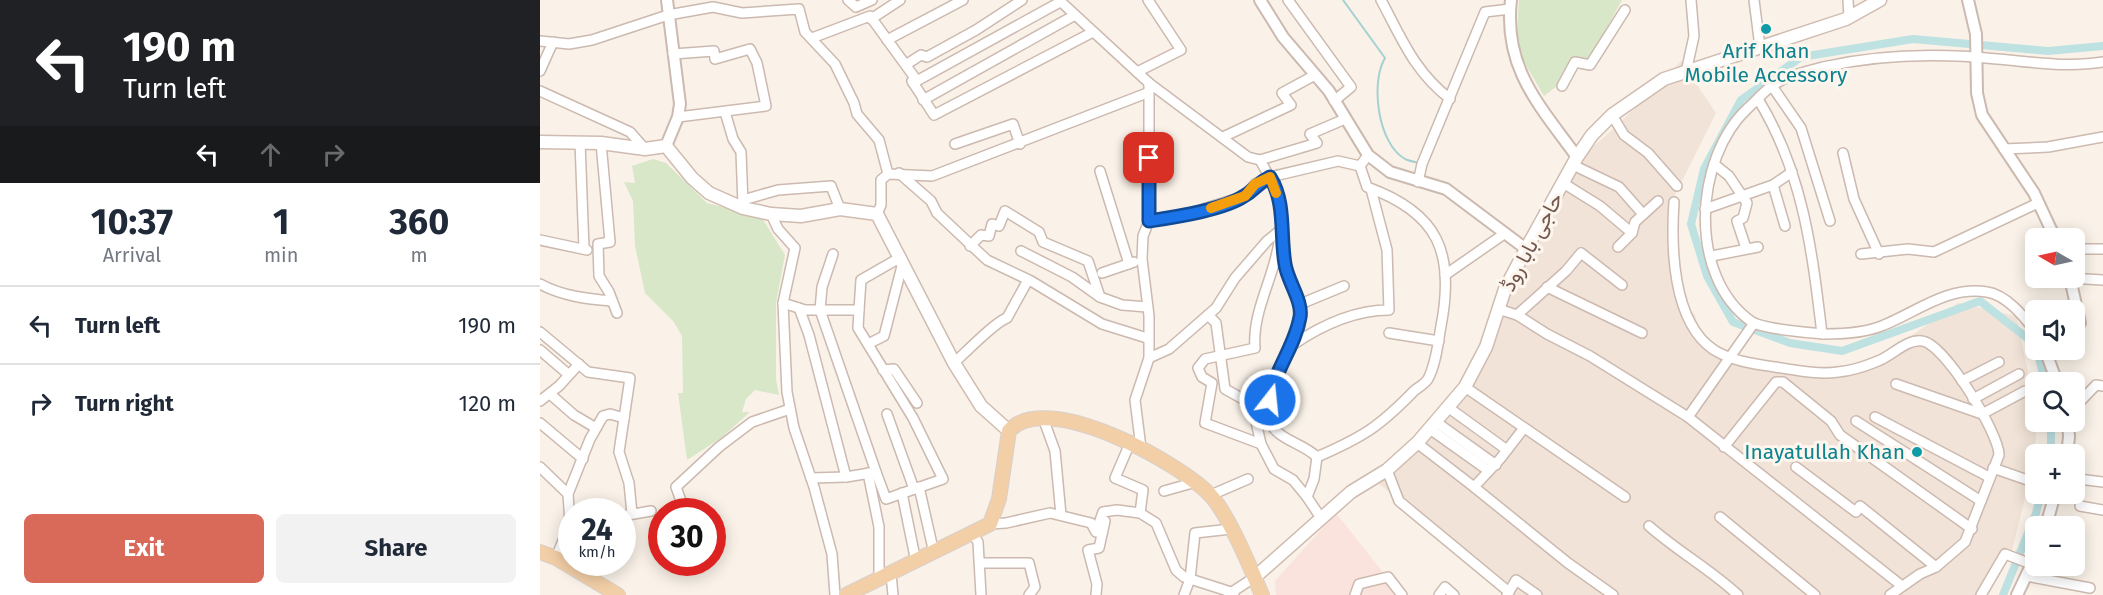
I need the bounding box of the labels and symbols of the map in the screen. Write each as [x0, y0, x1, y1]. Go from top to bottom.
marker: Arif Khan Mobile Accessory [1759, 22, 1773, 36]
place label: Arif Khan Mobile Accessory [1685, 38, 1848, 88]
pin [1123, 132, 1174, 183]
street label: حاجی بابا روڈ [1495, 188, 1569, 296]
north arrow [2025, 228, 2085, 288]
position arrow [1238, 368, 1302, 432]
place label: Inayatullah Khan [1744, 439, 1905, 465]
marker: Inayatullah Khan [1910, 445, 1924, 459]
speed limit sign: 30 [648, 498, 726, 576]

